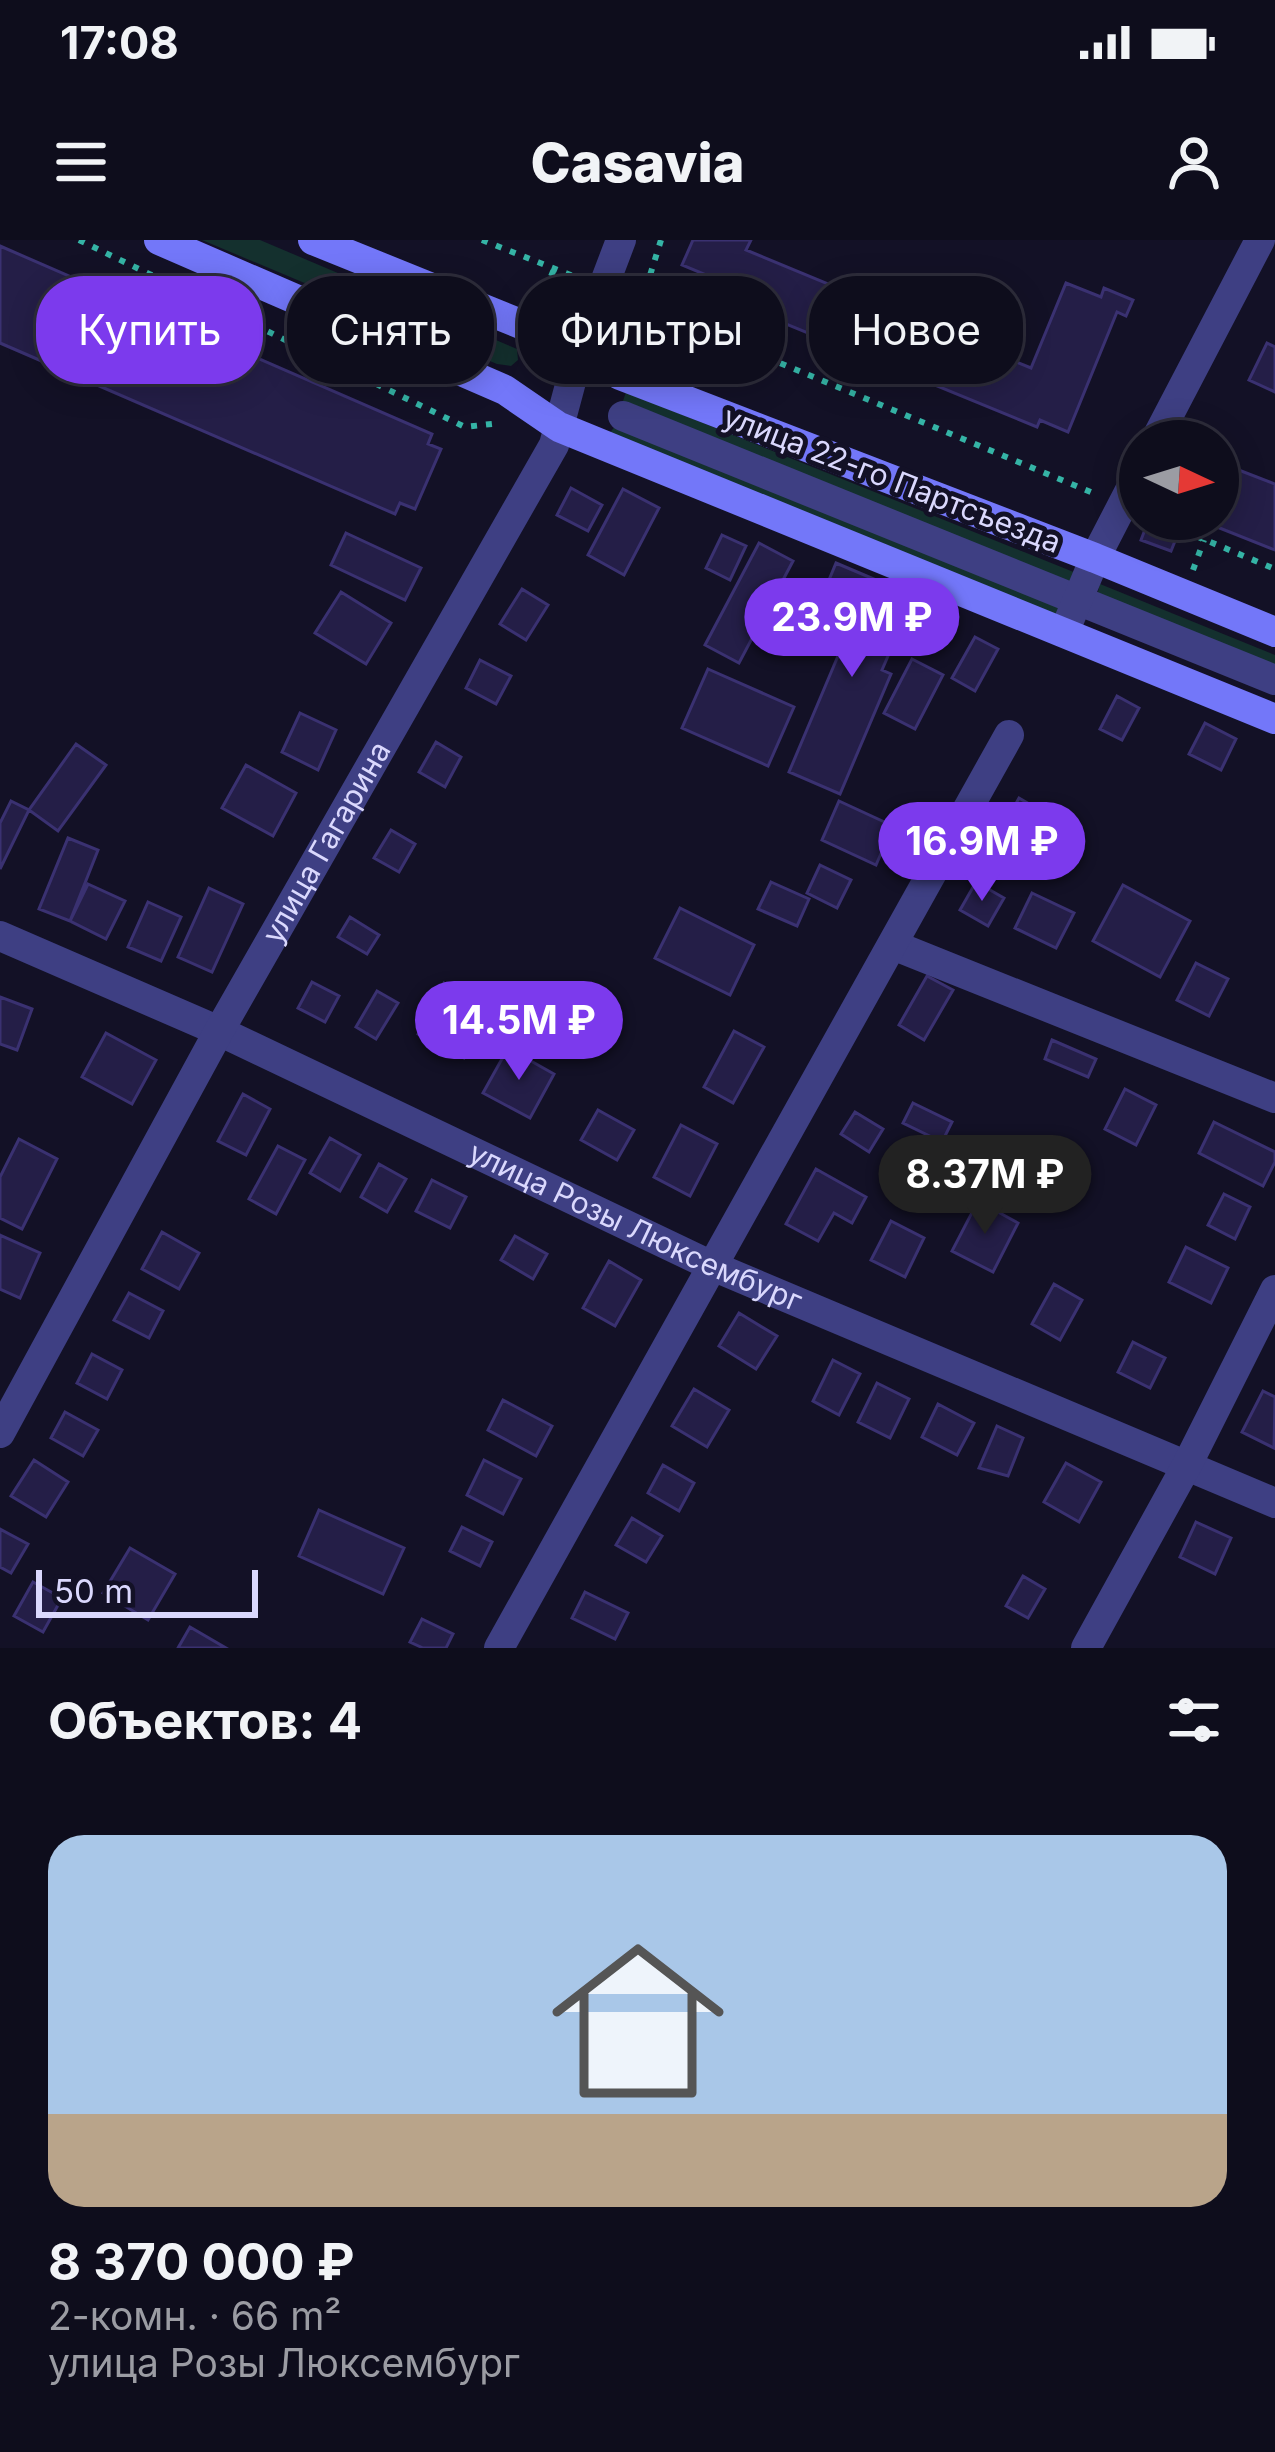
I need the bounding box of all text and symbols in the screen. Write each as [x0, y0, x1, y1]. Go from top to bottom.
text: 17:08 [60, 15, 179, 70]
icon: menu [48, 129, 114, 195]
icon: person [1161, 129, 1227, 195]
text: Casavia [531, 130, 744, 195]
chip: Купить [36, 276, 263, 384]
chip: Снять [287, 276, 494, 384]
chip: Фильтры [518, 276, 785, 384]
chip: Новое [809, 276, 1023, 384]
street label: улица 22-го Партсъезда [719, 398, 1066, 560]
north arrow [1119, 420, 1239, 540]
map controls [1119, 420, 1239, 540]
pin: 23.9M ₽ [741, 578, 963, 680]
text: 23.9M ₽ [771, 593, 933, 640]
street label: улица Гагарина [254, 735, 398, 949]
pin: 16.9M ₽ [871, 802, 1093, 904]
text: 16.9M ₽ [905, 817, 1059, 864]
pin: 14.5M ₽ [408, 981, 630, 1083]
text: 14.5M ₽ [442, 996, 596, 1043]
street label: улица Розы Люксембург [463, 1134, 808, 1319]
pin: 8.37M ₽ [874, 1135, 1096, 1237]
text: 8.37M ₽ [905, 1150, 1065, 1197]
scale bar [36, 1564, 258, 1617]
text: 50 m [54, 1571, 133, 1611]
icon: filters [1161, 1687, 1227, 1753]
text: Объектов: 4 [48, 1690, 362, 1751]
icon: home [530, 1913, 746, 2129]
text: 8 370 000 ₽ [48, 2231, 355, 2292]
text: 2-комн. · 66 m² [48, 2292, 342, 2339]
text: улица Розы Люксембург [48, 2339, 520, 2386]

